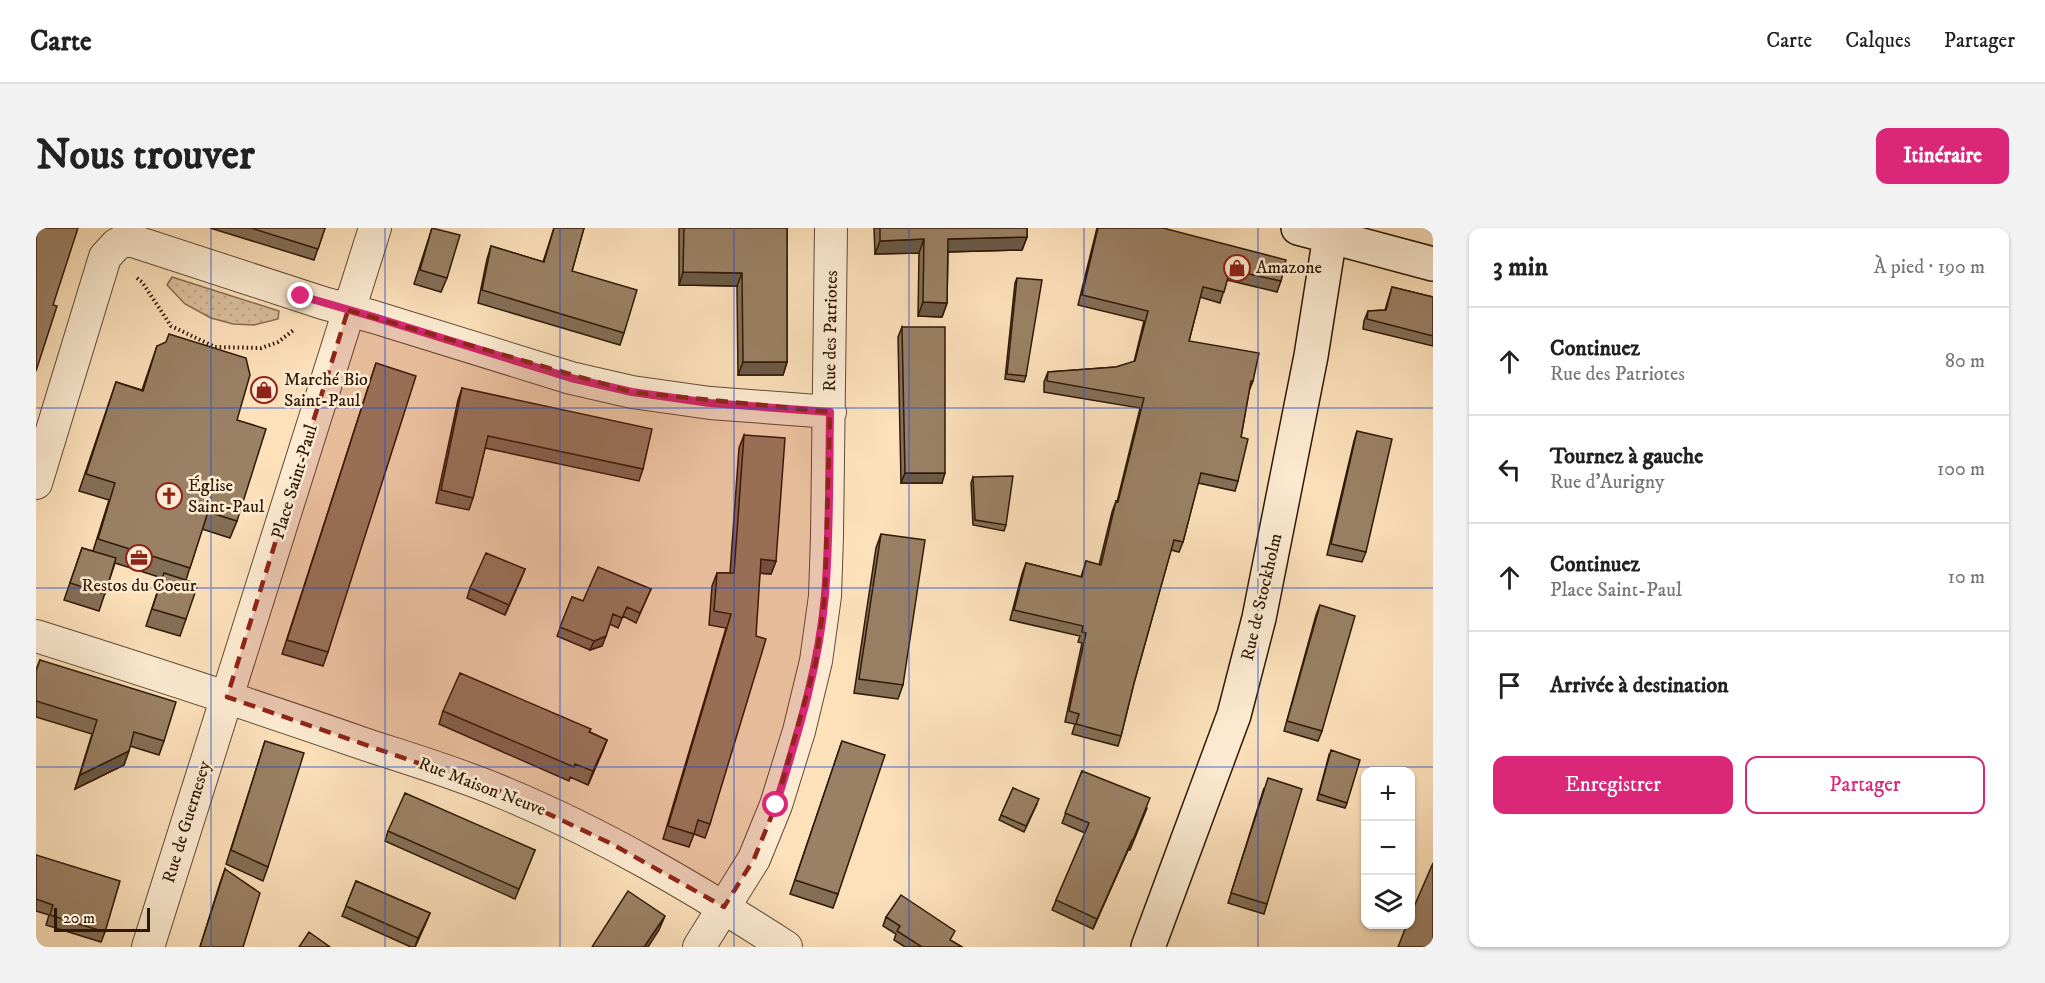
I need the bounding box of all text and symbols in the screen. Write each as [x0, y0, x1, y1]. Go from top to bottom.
text: Carte [30, 24, 92, 59]
text: Carte [1766, 28, 1812, 54]
text: Calques [1845, 28, 1911, 54]
text: Partager [1944, 28, 2015, 54]
button: Itinéraire [1876, 128, 2009, 184]
text: Nous trouver [36, 130, 255, 182]
text: 3 min [1493, 251, 1548, 284]
shop icon: Amazone [1222, 253, 1252, 283]
text: À pied · 190 m [1874, 255, 1985, 280]
place label: Amazone [1256, 257, 1322, 279]
street label: Rue des Patriotes [819, 270, 843, 392]
route end [287, 282, 313, 308]
text: Continuez [1550, 335, 1640, 362]
icon: ahead [1493, 345, 1526, 378]
text: 80 m [1945, 349, 1985, 374]
text: Rue des Patriotes [1550, 362, 1685, 387]
place label: Marché Bio Saint-Paul [284, 369, 368, 412]
shop icon: Marché Bio Saint-Paul [249, 375, 279, 405]
street label: Place Saint-Paul [267, 421, 323, 542]
text: Tournez à gauche [1550, 443, 1703, 470]
icon: left [1493, 453, 1526, 486]
text: 100 m [1937, 457, 1985, 482]
text: Rue d'Aurigny [1550, 470, 1665, 495]
place label: Église Saint-Paul [188, 475, 265, 518]
church icon: Église Saint-Paul [154, 481, 184, 511]
street label: Rue de Stockholm [1237, 531, 1287, 663]
office icon: Restos du Coeur [124, 543, 154, 573]
text: Continuez [1550, 551, 1640, 578]
icon: ahead [1493, 561, 1526, 594]
text: 10 m [1948, 565, 1985, 590]
place label: Restos du Coeur [82, 575, 197, 597]
text: Place Saint-Paul [1550, 578, 1682, 603]
icon: arrive [1493, 669, 1526, 702]
text: Arrivée à destination [1550, 672, 1729, 699]
street label: Rue Maison Neuve [415, 753, 549, 821]
button: Enregistrer [1493, 756, 1733, 814]
button: Partager [1745, 756, 1985, 814]
street label: Rue de Guernesey [158, 758, 216, 886]
map controls [1361, 767, 1415, 929]
button: + [1361, 767, 1415, 821]
route start [762, 791, 788, 817]
button: − [1361, 821, 1415, 875]
button: layers [1361, 875, 1415, 929]
scale bar [54, 905, 150, 932]
text: 20 m [63, 908, 95, 928]

